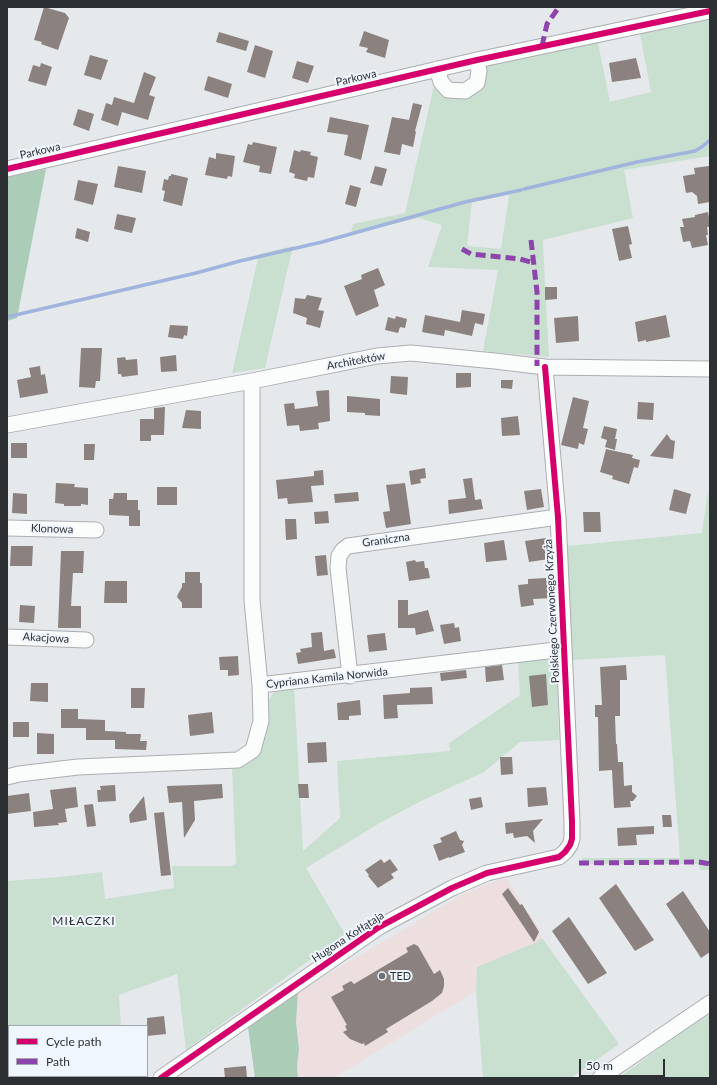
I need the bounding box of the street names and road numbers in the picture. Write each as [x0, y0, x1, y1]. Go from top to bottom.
street label: Parkowa [334, 67, 378, 89]
street label: Parkowa [18, 140, 62, 162]
street label: Architektów [326, 349, 386, 373]
street label: Klonowa [31, 522, 73, 536]
street label: Graniczna [361, 530, 411, 550]
street label: Polskiego Czerwonego Krzyża [542, 539, 562, 683]
street label: Akacjowa [22, 630, 70, 646]
street label: Cypriana Kamila Norwida [266, 665, 388, 691]
street label: Hugona Kołłątaja [309, 909, 387, 965]

